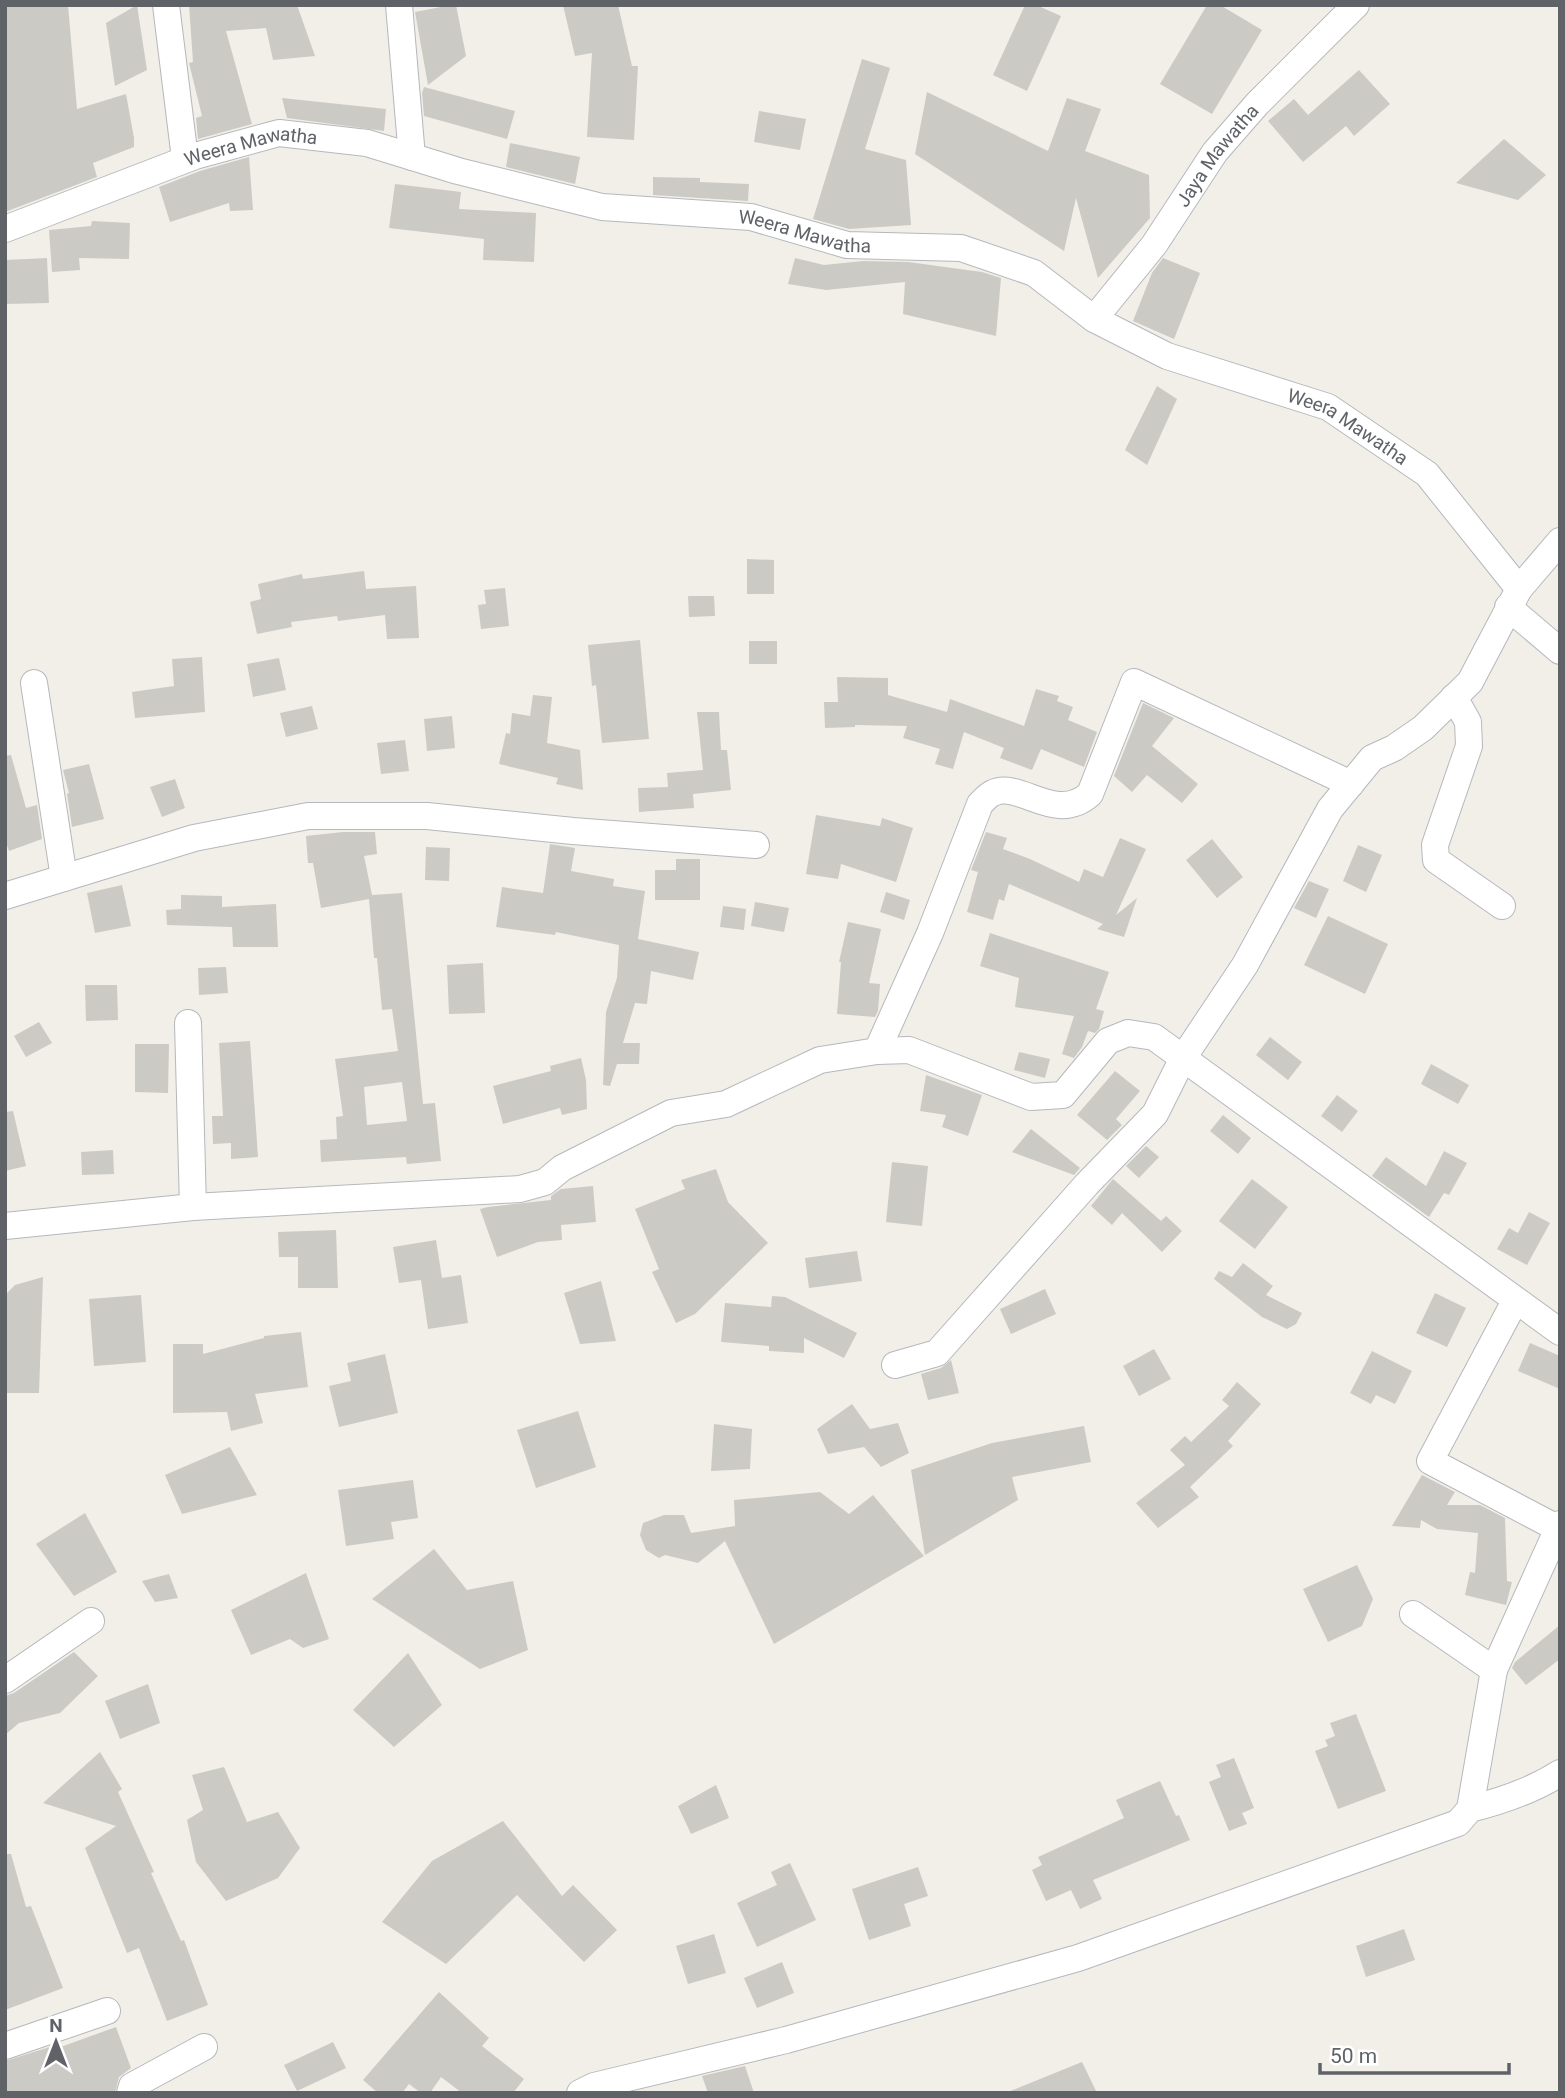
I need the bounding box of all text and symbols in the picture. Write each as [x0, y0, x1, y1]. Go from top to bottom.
street label: Jaya Mawatha [1171, 99, 1263, 211]
street label: Weera Mawatha [181, 122, 319, 171]
street label: Weera Mawatha [738, 205, 871, 257]
street label: Weera Mawatha [1285, 383, 1413, 470]
north arrow [21, 2007, 91, 2077]
text: N [49, 2014, 63, 2037]
scale bar [1320, 2032, 1509, 2076]
text: 50 m [1330, 2044, 1377, 2068]

